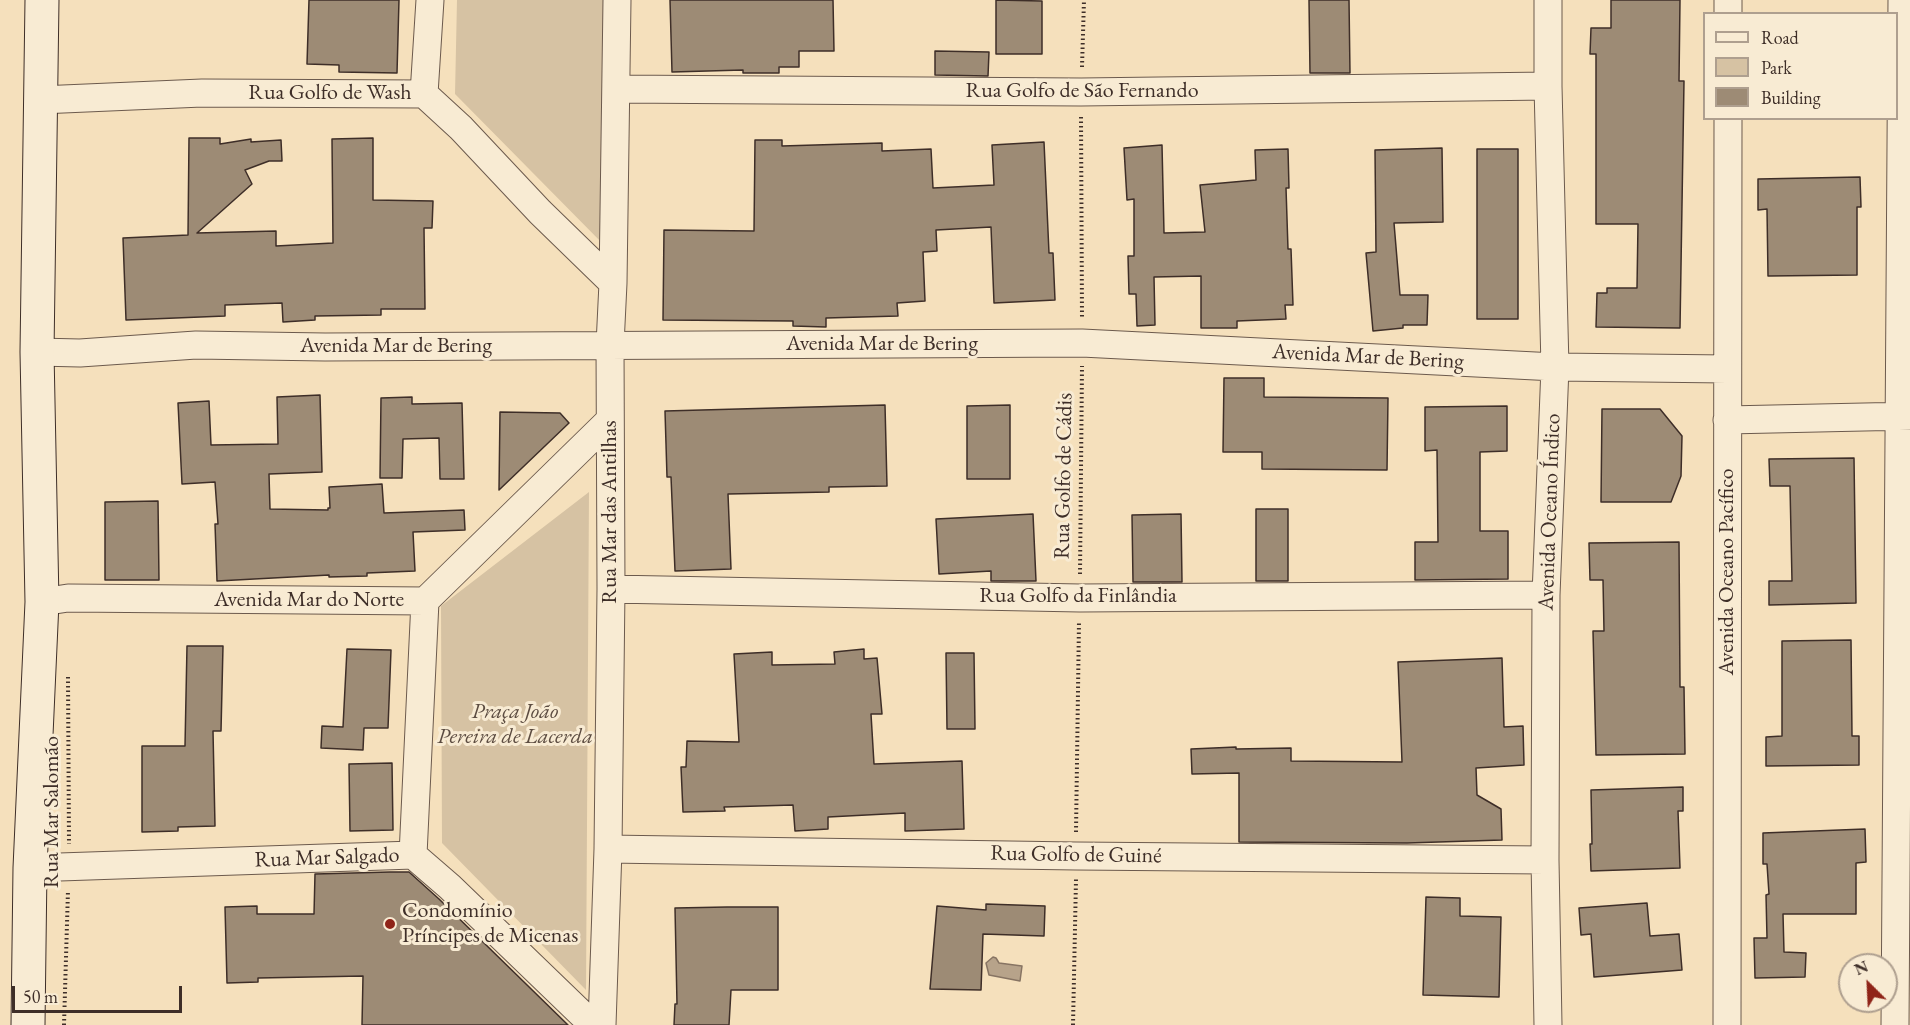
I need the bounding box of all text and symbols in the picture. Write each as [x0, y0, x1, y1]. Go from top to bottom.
legend [1703, 12, 1898, 120]
text: Road [1761, 26, 1799, 49]
text: Park [1761, 56, 1792, 79]
street label: Rua Golfo de São Fernando [965, 78, 1199, 104]
street label: Rua Golfo de Wash [248, 80, 412, 106]
text: Building [1761, 86, 1821, 109]
street label: Avenida Mar de Bering [786, 331, 978, 357]
street label: Avenida Mar de Bering [300, 333, 492, 359]
street label: Avenida Mar de Bering [1271, 339, 1465, 375]
street label: Rua Golfo de Cádis [1049, 393, 1079, 559]
street label: Avenida Oceano Índico [1533, 413, 1567, 611]
street label: Rua Mar das Antilhas [597, 420, 623, 604]
street label: Avenida Oceano Pacífico [1714, 468, 1740, 676]
street label: Rua Golfo da Finlândia [979, 583, 1177, 609]
street label: Avenida Mar do Norte [214, 587, 404, 613]
park label: Praça João Pereira de Lacerda [437, 699, 593, 750]
street label: Rua Mar Salomão [39, 736, 65, 888]
street label: Rua Golfo de Guiné [990, 840, 1162, 870]
street label: Rua Mar Salgado [254, 842, 400, 874]
place label: Condomínio Príncipes de Micenas [402, 898, 578, 950]
marker: Condomínio Príncipes de Micenas [383, 917, 397, 931]
north arrow [1838, 953, 1898, 1013]
text: N [1851, 956, 1871, 980]
scale bar [15, 974, 184, 1012]
text: 50 m [23, 985, 58, 1008]

